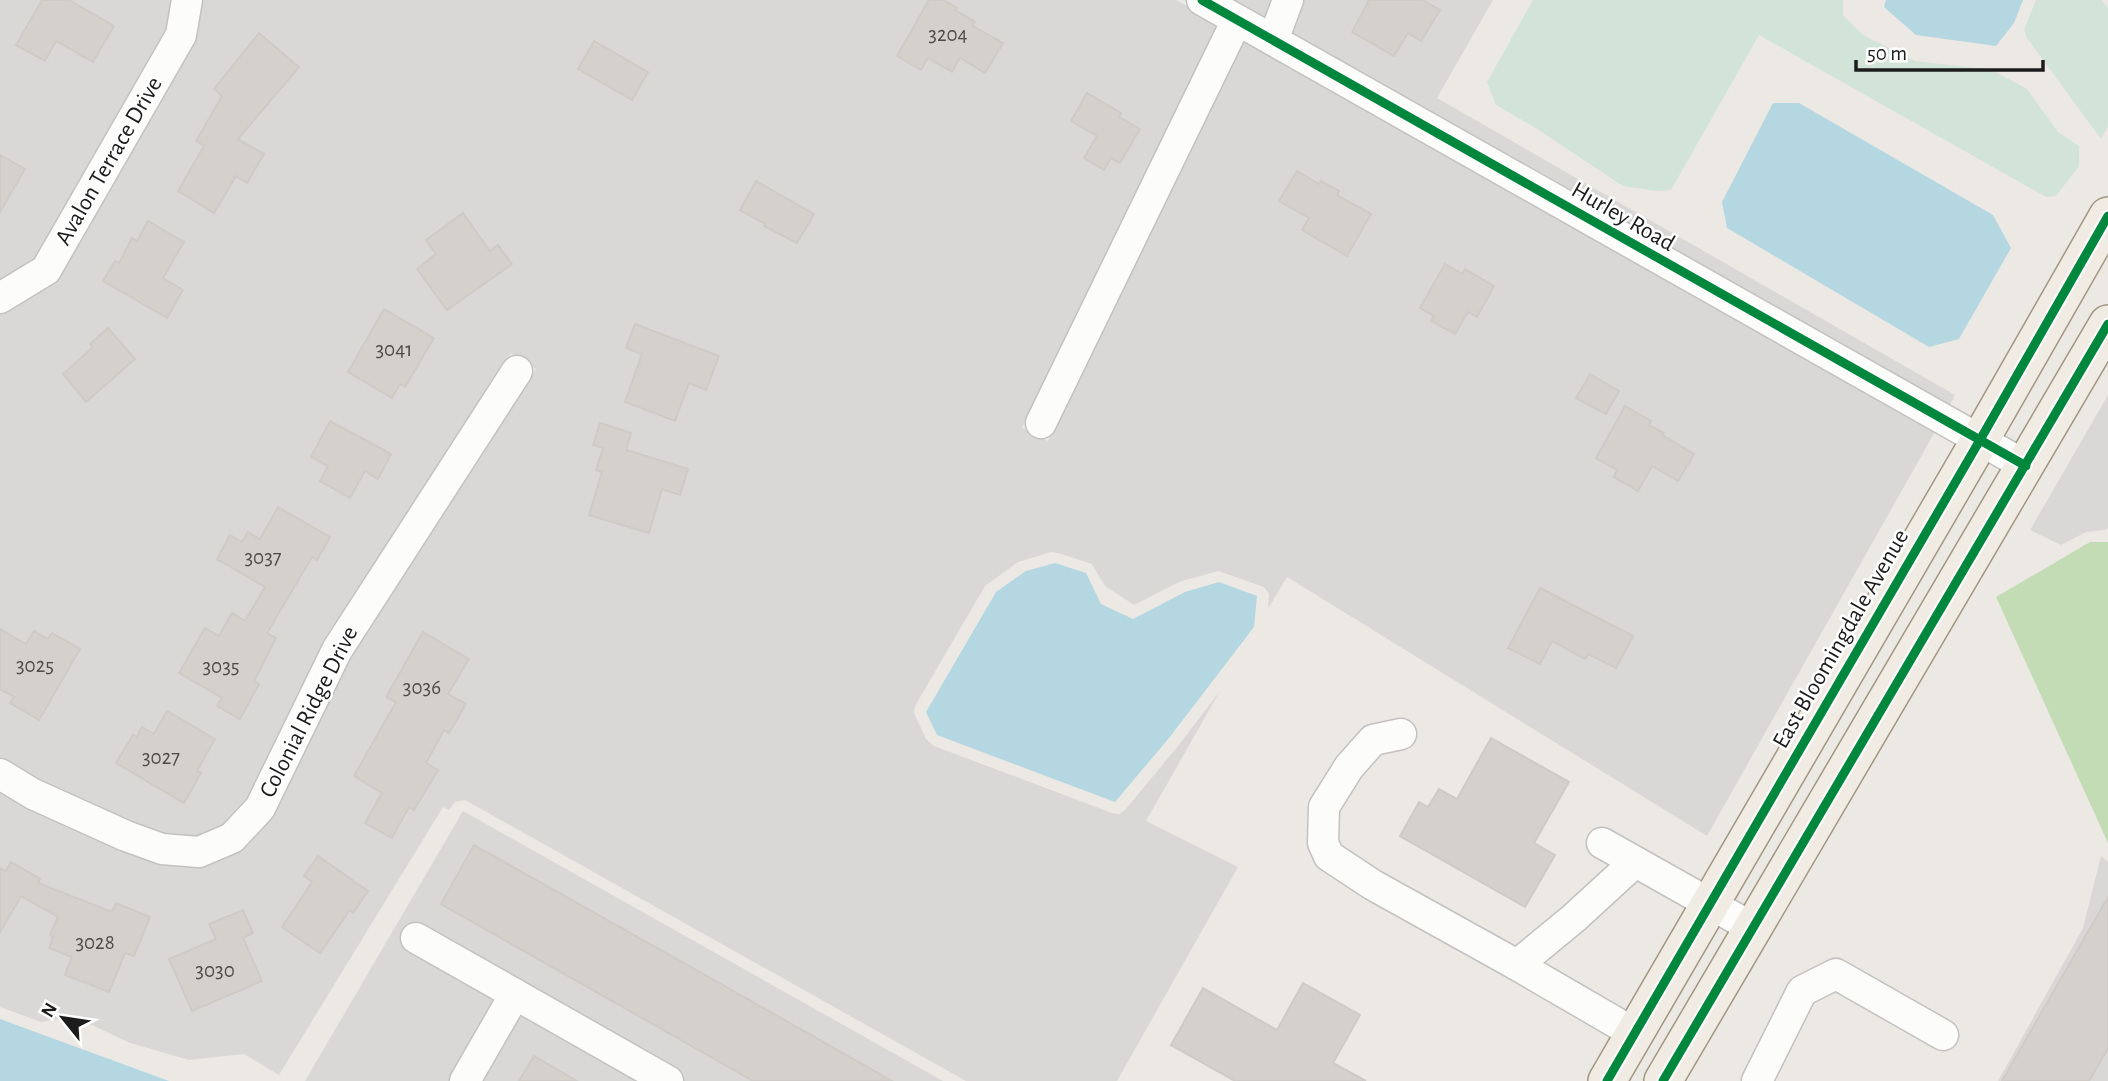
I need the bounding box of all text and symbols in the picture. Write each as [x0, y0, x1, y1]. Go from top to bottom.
house number: 3204 [928, 24, 968, 45]
scale bar [1856, 28, 2043, 72]
text: 50 m [1867, 43, 1907, 64]
street label: Avalon Terrace Drive [51, 73, 167, 249]
street label: Hurley Road [1567, 178, 1679, 256]
house number: 3041 [375, 339, 413, 360]
street label: East Bloomingdale Avenue [1769, 525, 1913, 753]
house number: 3037 [244, 547, 282, 568]
street label: Colonial Ridge Drive [255, 623, 363, 801]
house number: 3025 [16, 655, 54, 676]
house number: 3035 [202, 656, 240, 677]
house number: 3036 [403, 677, 441, 698]
house number: 3027 [142, 747, 180, 768]
house number: 3028 [75, 932, 115, 953]
house number: 3030 [195, 960, 235, 981]
north arrow [28, 983, 98, 1053]
text: N [38, 1000, 61, 1021]

